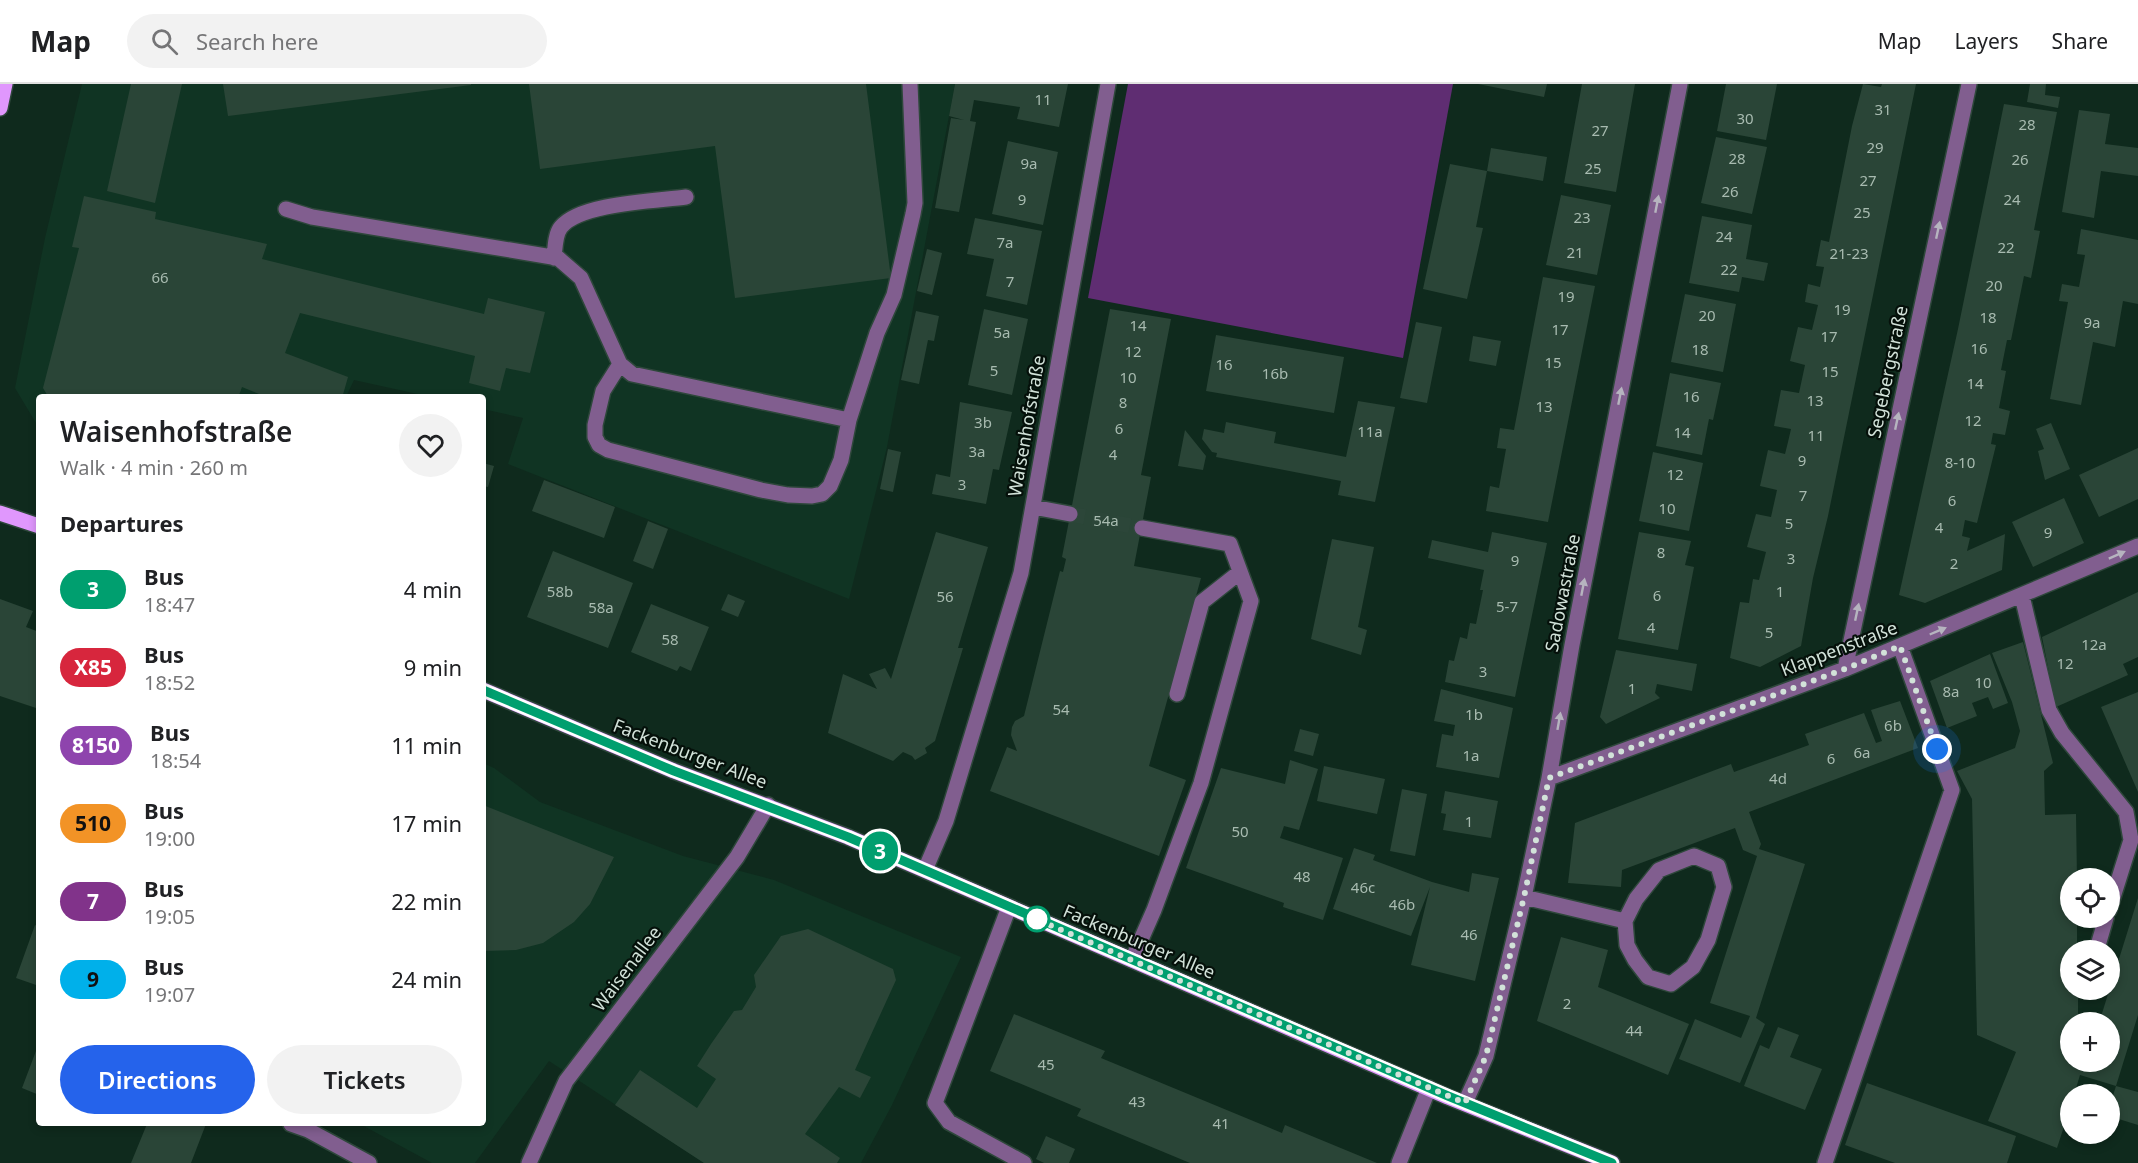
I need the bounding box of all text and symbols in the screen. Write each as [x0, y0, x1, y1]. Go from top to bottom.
search box [127, 14, 547, 68]
text: Map [30, 22, 91, 60]
icon: search [148, 25, 181, 58]
text: Search here [196, 26, 318, 56]
text: Map [1878, 27, 1922, 55]
text: Layers [1955, 27, 2019, 55]
text: Share [2052, 27, 2108, 55]
house number: 11 [1034, 89, 1052, 109]
house number: 31 [1874, 99, 1892, 119]
house number: 30 [1736, 108, 1754, 128]
house number: 28 [2018, 114, 2036, 134]
house number: 27 [1591, 120, 1609, 140]
house number: 29 [1866, 137, 1884, 157]
house number: 28 [1728, 148, 1746, 168]
house number: 26 [2011, 149, 2029, 169]
house number: 9a [1021, 153, 1038, 173]
house number: 25 [1584, 158, 1602, 178]
house number: 27 [1859, 170, 1877, 190]
house number: 26 [1721, 181, 1739, 201]
house number: 9 [1018, 189, 1026, 209]
house number: 24 [2003, 189, 2021, 209]
one-way arrow [1653, 195, 1662, 214]
house number: 25 [1853, 202, 1871, 222]
house number: 23 [1573, 207, 1591, 227]
one-way arrow [1934, 220, 1943, 239]
house number: 24 [1715, 226, 1733, 246]
house number: 7a [997, 232, 1014, 252]
house number: 22 [1997, 237, 2015, 257]
house number: 21 [1566, 242, 1584, 262]
house number: 21-23 [1829, 243, 1869, 263]
house number: 22 [1720, 259, 1738, 279]
house number: 66 [151, 267, 169, 287]
house number: 7 [1006, 271, 1014, 291]
house number: 20 [1985, 275, 2003, 295]
house number: 19 [1557, 286, 1575, 306]
house number: 19 [1833, 299, 1851, 319]
street label: Segebergstraße [1861, 303, 1913, 440]
house number: 20 [1698, 305, 1716, 325]
house number: 18 [1979, 307, 1997, 327]
house number: 9a [2084, 312, 2101, 332]
house number: 14 [1129, 315, 1147, 335]
house number: 17 [1551, 319, 1569, 339]
house number: 5a [994, 322, 1011, 342]
house number: 17 [1820, 326, 1838, 346]
house number: 16 [1970, 338, 1988, 358]
house number: 18 [1691, 339, 1709, 359]
house number: 12 [1124, 341, 1142, 361]
house number: 15 [1544, 352, 1562, 372]
street label: Waisenhofstraße [1002, 353, 1050, 498]
house number: 16 [1215, 354, 1233, 374]
house number: 5 [990, 360, 998, 380]
house number: 15 [1821, 361, 1839, 381]
house number: 16b [1262, 363, 1288, 383]
house number: 10 [1119, 367, 1137, 387]
house number: 14 [1966, 373, 1984, 393]
one-way arrow [1616, 386, 1625, 405]
house number: 16 [1682, 386, 1700, 406]
house number: 13 [1806, 390, 1824, 410]
house number: 8 [1119, 392, 1127, 412]
house number: 13 [1535, 396, 1553, 416]
house number: 12 [1964, 410, 1982, 430]
text: Waisenhofstraße [60, 412, 292, 450]
house number: 3b [974, 412, 992, 432]
one-way arrow [1893, 412, 1903, 430]
button: heart [399, 414, 462, 477]
house number: 6 [1115, 418, 1123, 438]
house number: 11a [1357, 421, 1383, 441]
house number: 14 [1673, 422, 1691, 442]
house number: 11 [1807, 425, 1825, 445]
house number: 3a [969, 441, 986, 461]
house number: 4 [1109, 444, 1118, 464]
house number: 9 [1798, 450, 1806, 470]
house number: 8-10 [1945, 452, 1975, 472]
text: Walk · 4 min · 260 m [60, 454, 248, 481]
house number: 12 [1666, 464, 1684, 484]
house number: 3 [958, 474, 966, 494]
house number: 7 [1799, 485, 1807, 505]
house number: 6 [1948, 490, 1956, 510]
house number: 10 [1658, 498, 1676, 518]
text: Departures [60, 508, 184, 538]
house number: 54a [1093, 510, 1119, 530]
house number: 5 [1785, 513, 1793, 533]
house number: 4 [1935, 517, 1944, 537]
house number: 9 [2044, 522, 2052, 542]
street label: Sadowastraße [1539, 532, 1585, 654]
house number: 8 [1657, 542, 1665, 562]
house number: 3 [1787, 548, 1795, 568]
house number: 9 [1511, 550, 1519, 570]
one-way arrow [2109, 550, 2127, 560]
house number: 2 [1950, 553, 1958, 573]
text: Bus [144, 561, 184, 591]
text: 4 min [404, 574, 462, 604]
text: 3 [87, 575, 99, 603]
one-way arrow [1579, 578, 1588, 597]
house number: 58b [547, 581, 573, 601]
house number: 1 [1776, 581, 1784, 601]
house number: 6 [1653, 585, 1661, 605]
house number: 56 [936, 586, 954, 606]
text: 18:47 [144, 591, 195, 618]
house number: 5-7 [1496, 596, 1518, 616]
house number: 58a [588, 597, 614, 617]
one-way arrow [1853, 602, 1862, 621]
street label: Klappenstraße [1777, 615, 1900, 681]
house number: 4 [1647, 617, 1656, 637]
house number: 5 [1765, 622, 1773, 642]
one-way arrow [1929, 626, 1947, 636]
house number: 58 [661, 629, 679, 649]
house number: 12a [2081, 634, 2107, 654]
text: Bus [144, 639, 184, 669]
text: 9 min [404, 652, 462, 682]
text: X85 [74, 653, 112, 681]
house number: 12 [2056, 653, 2074, 673]
house number: 3 [1479, 661, 1487, 681]
text: 18:52 [144, 669, 195, 696]
house number: 10 [1974, 672, 1992, 692]
house number: 1 [1628, 678, 1636, 698]
house number: 8a [1943, 681, 1960, 701]
house number: 54 [1052, 699, 1070, 719]
house number: 1b [1465, 704, 1483, 724]
one-way arrow [1555, 711, 1564, 730]
street label: Fackenburger Allee [610, 713, 771, 793]
house number: 6b [1884, 715, 1902, 735]
text: Bus [150, 717, 190, 747]
text: 11 min [391, 730, 462, 760]
text: 8150 [72, 731, 120, 759]
your location [1922, 734, 1952, 764]
house number: 6a [1854, 742, 1871, 762]
house number: 1a [1463, 745, 1480, 765]
text: 18:54 [150, 747, 201, 774]
house number: 6 [1827, 748, 1835, 768]
house number: 4d [1769, 768, 1787, 788]
text: Bus [144, 795, 184, 825]
text: 17 min [391, 808, 462, 838]
text: 510 [75, 809, 111, 837]
house number: 1 [1465, 811, 1473, 831]
house number: 50 [1231, 821, 1249, 841]
text: 19:00 [144, 825, 195, 852]
line badge: 3 [860, 832, 900, 870]
text: 3 [874, 837, 886, 865]
house number: 48 [1293, 866, 1311, 886]
map controls [2060, 868, 2120, 1144]
button: locate [2060, 868, 2120, 928]
text: Bus [144, 873, 184, 903]
house number: 46c [1351, 877, 1375, 897]
text: 22 min [391, 886, 462, 916]
text: 7 [87, 887, 99, 915]
house number: 46b [1389, 894, 1415, 914]
street label: Fackenburger Allee [1060, 898, 1219, 984]
text: 19:05 [144, 903, 195, 930]
unlabelled marker [1024, 906, 1050, 932]
street label: Waisenallee [586, 921, 666, 1016]
house number: 46 [1460, 924, 1478, 944]
button: layers [2060, 940, 2120, 1000]
text: Bus [144, 951, 184, 981]
text: 24 min [391, 964, 462, 994]
text: 9 [87, 965, 99, 993]
text: 19:07 [144, 981, 195, 1008]
house number: 2 [1563, 993, 1571, 1013]
button: + [2060, 1012, 2120, 1072]
house number: 44 [1625, 1020, 1643, 1040]
button: Directions [60, 1045, 255, 1114]
button: Tickets [267, 1045, 462, 1114]
house number: 45 [1037, 1054, 1055, 1074]
button: − [2060, 1084, 2120, 1144]
house number: 43 [1128, 1091, 1146, 1111]
house number: 41 [1212, 1113, 1230, 1133]

